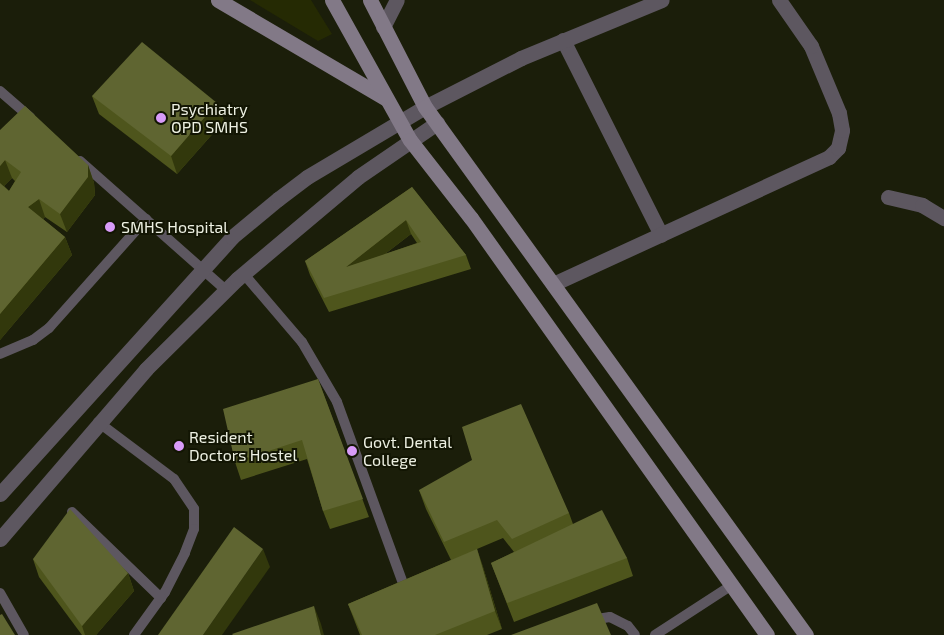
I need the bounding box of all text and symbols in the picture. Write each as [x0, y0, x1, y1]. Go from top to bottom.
place label: Psychiatry OPD SMHS [171, 99, 248, 137]
marker: Psychiatry OPD SMHS [155, 112, 167, 124]
place label: SMHS Hospital [121, 217, 228, 237]
marker: SMHS Hospital [103, 220, 117, 234]
place label: Resident Doctors Hostel [189, 427, 297, 465]
place label: Govt. Dental College [363, 432, 452, 470]
marker: Resident Doctors Hostel [173, 440, 185, 452]
marker: Govt. Dental College [345, 444, 359, 458]

